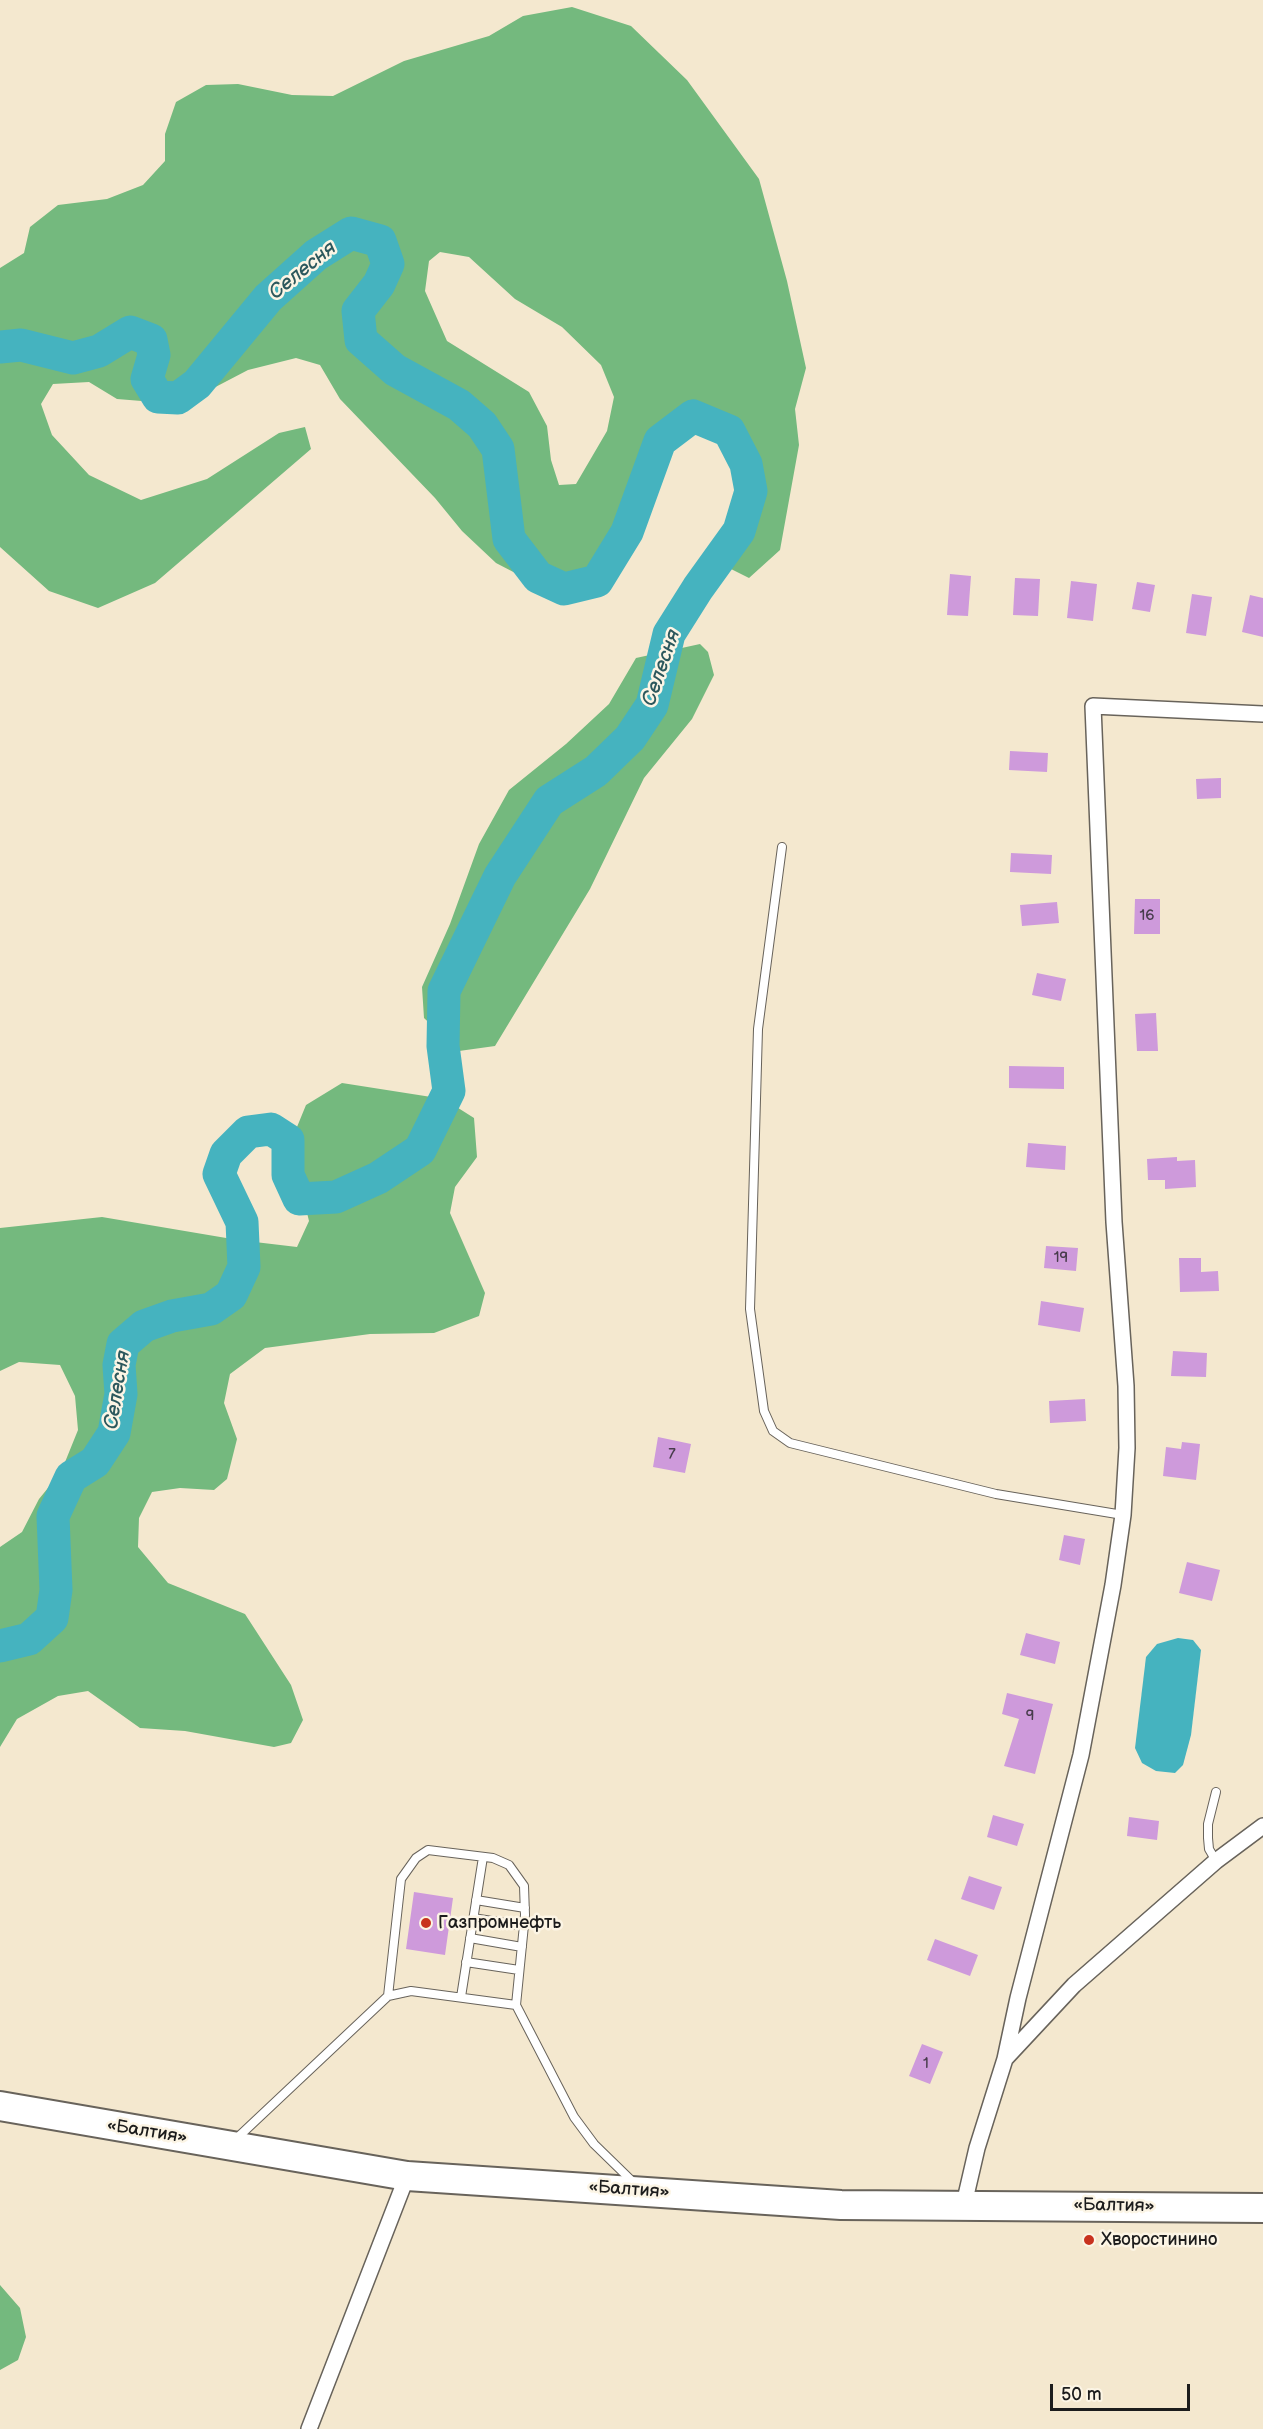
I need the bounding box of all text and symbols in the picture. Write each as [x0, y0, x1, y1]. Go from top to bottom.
water label: Селесня [265, 237, 341, 305]
water label: Селесня [638, 627, 686, 709]
house number: 16 [1140, 907, 1154, 925]
house number: 19 [1054, 1249, 1068, 1267]
water label: Селесня [100, 1349, 136, 1431]
house number: 7 [668, 1446, 676, 1464]
house number: 9 [1026, 1707, 1034, 1725]
place label: Газпромнефть [438, 1912, 561, 1934]
marker: Газпромнефть [419, 1916, 433, 1930]
house number: 1 [923, 2055, 929, 2073]
street label: «Балтия» [105, 2115, 189, 2149]
street label: «Балтия» [588, 2176, 670, 2204]
street label: «Балтия» [1073, 2194, 1155, 2218]
place label: Хворостинино [1101, 2229, 1217, 2251]
marker: Хворостинино [1082, 2233, 1096, 2247]
scale bar [1053, 2372, 1192, 2410]
text: 50 m [1061, 2384, 1102, 2405]

